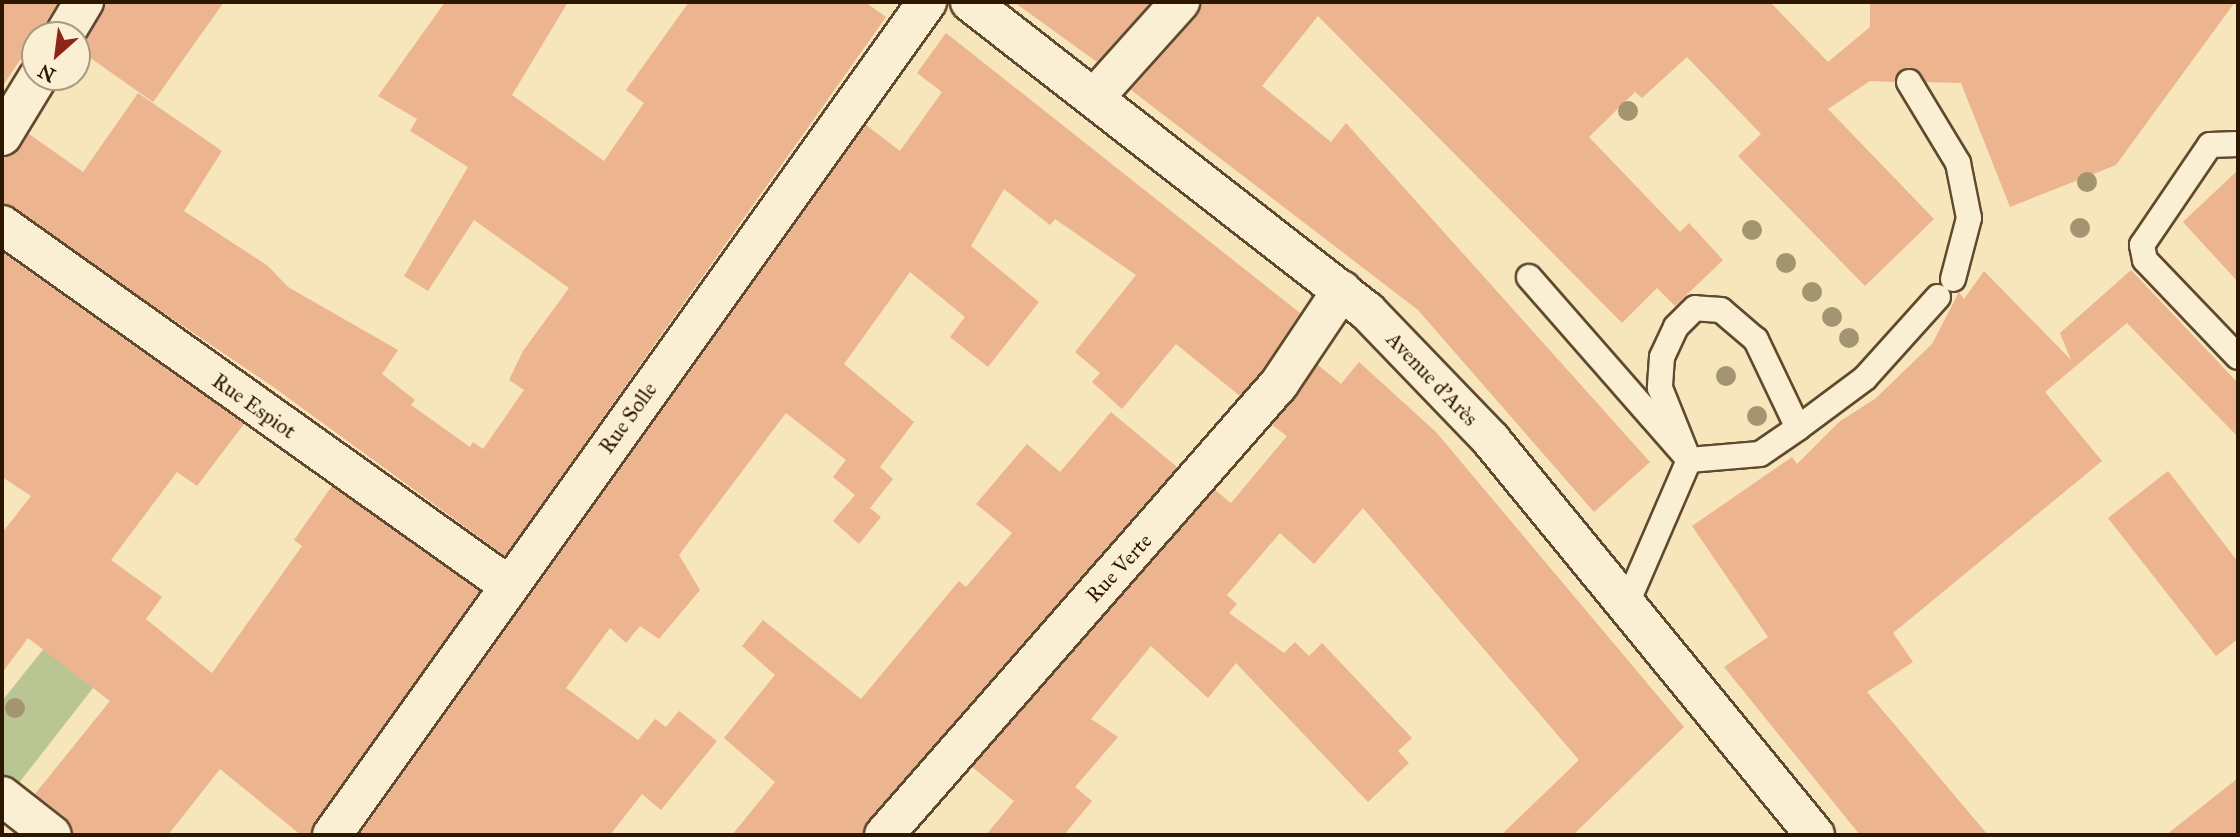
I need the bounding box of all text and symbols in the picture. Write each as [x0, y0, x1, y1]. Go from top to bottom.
north arrow [21, 21, 91, 91]
text: N [34, 59, 59, 87]
street label: Avenue d'Arès [1381, 327, 1483, 431]
street label: Rue Espiot [207, 368, 301, 444]
street label: Rue Solle [594, 377, 662, 459]
street label: Rue Verte [1081, 528, 1157, 608]

